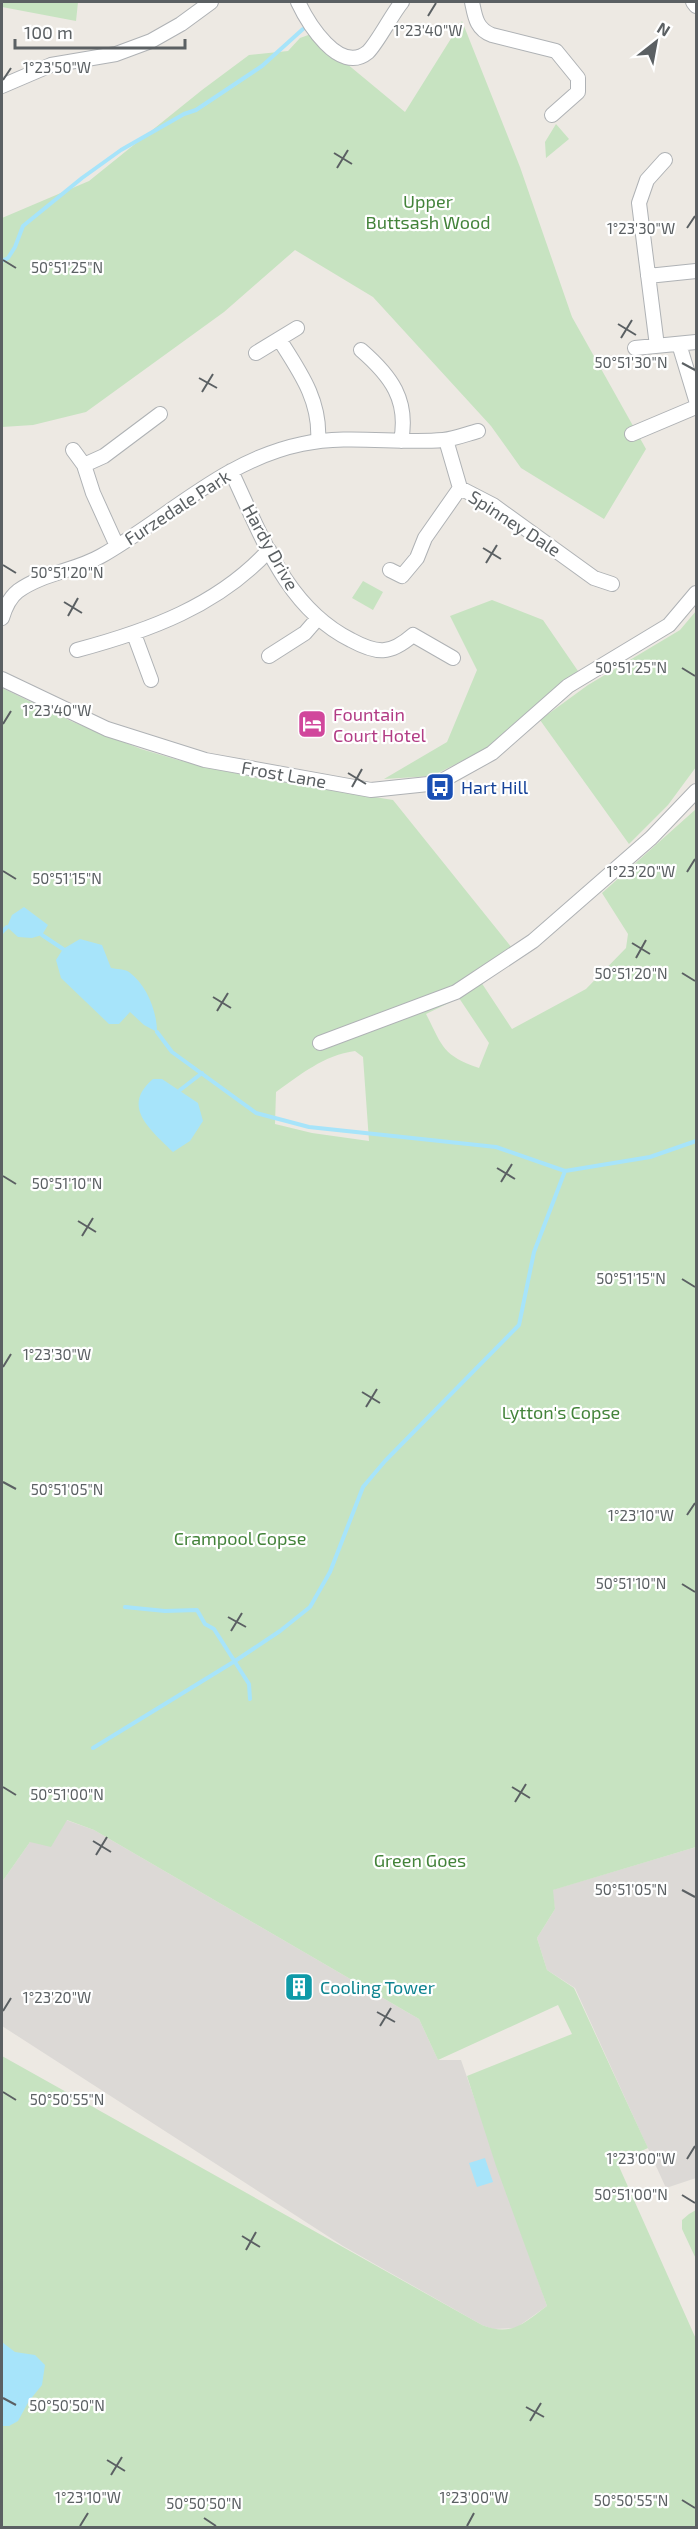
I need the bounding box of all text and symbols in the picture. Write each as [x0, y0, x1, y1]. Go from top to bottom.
scale bar [15, 12, 184, 50]
north arrow [626, 12, 686, 72]
text: N [654, 18, 674, 40]
text: 100 m [24, 21, 73, 43]
text: 1°23'40"W [394, 21, 462, 39]
text: 1°23'50"W [23, 58, 91, 76]
park label: Upper Buttsash Wood [365, 190, 491, 233]
text: 1°23'30"W [607, 219, 675, 237]
text: 50°51'25"N [31, 258, 103, 276]
text: 50°51'30"N [595, 353, 667, 371]
street label: Furzedale Park [120, 465, 234, 549]
street label: Spinney Dale [465, 485, 565, 561]
street label: Hardy Drive [238, 500, 304, 594]
text: 50°51'20"N [30, 563, 104, 581]
text: 50°51'25"N [595, 658, 667, 676]
text: 1°23'40"W [23, 701, 91, 719]
place label: Fountain Court Hotel [333, 703, 427, 746]
hotel icon: Fountain Court Hotel [296, 708, 328, 740]
street label: Frost Lane [240, 756, 328, 792]
bus stop icon: Hart Hill [424, 771, 456, 803]
place label: Hart Hill [461, 776, 529, 798]
text: 1°23'20"W [607, 862, 675, 880]
text: 50°51'15"N [32, 869, 102, 887]
text: 50°51'20"N [594, 964, 668, 982]
text: 50°51'10"N [32, 1174, 102, 1192]
text: 50°51'15"N [596, 1269, 666, 1287]
text: 1°23'30"W [23, 1345, 91, 1363]
park label: Lytton's Copse [502, 1401, 620, 1423]
text: 50°51'05"N [31, 1480, 103, 1498]
text: 1°23'10"W [608, 1506, 674, 1524]
park label: Crampool Copse [174, 1527, 306, 1549]
text: 50°51'10"N [596, 1574, 666, 1592]
text: 50°51'00"N [30, 1785, 104, 1803]
park label: Green Goes [374, 1849, 466, 1871]
text: 50°51'05"N [595, 1880, 667, 1898]
building icon: Cooling Tower [283, 1971, 315, 2003]
place label: Cooling Tower [320, 1976, 435, 1998]
text: 1°23'20"W [23, 1988, 91, 2006]
text: 50°50'55"N [30, 2090, 104, 2108]
text: 1°23'00"W [607, 2149, 675, 2167]
text: 50°51'00"N [594, 2185, 668, 2203]
text: 50°50'50"N [29, 2396, 105, 2414]
text: 1°23'10"W [55, 2488, 121, 2506]
text: 1°23'00"W [440, 2488, 508, 2506]
text: 50°50'55"N [594, 2491, 668, 2509]
text: 50°50'50"N [166, 2494, 242, 2512]

